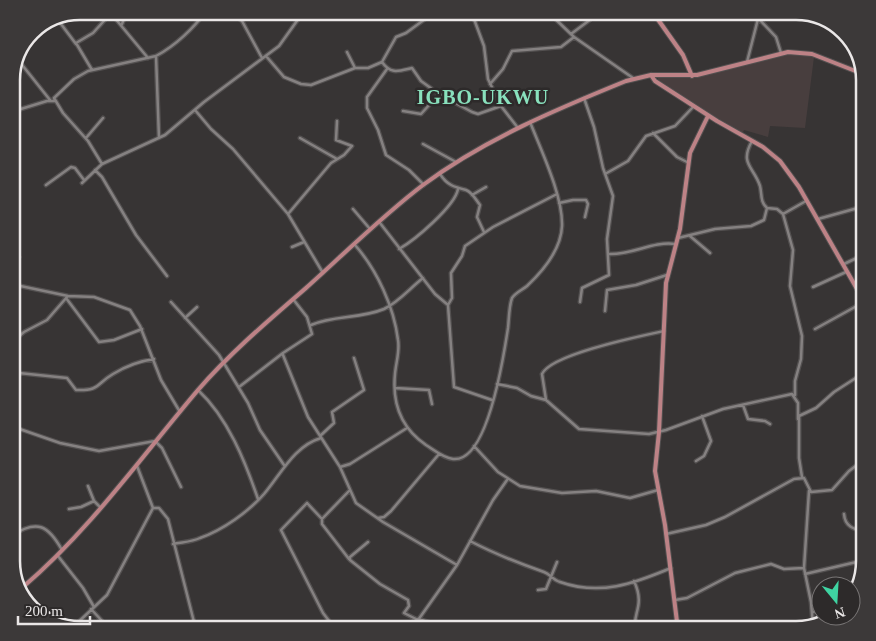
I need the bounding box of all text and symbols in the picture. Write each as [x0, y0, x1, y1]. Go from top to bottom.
district label: IGBO-UKWU [417, 86, 549, 108]
north arrow [811, 576, 861, 626]
scale bar [18, 594, 90, 626]
text: 200 m [25, 603, 63, 619]
text: N [833, 604, 847, 622]

